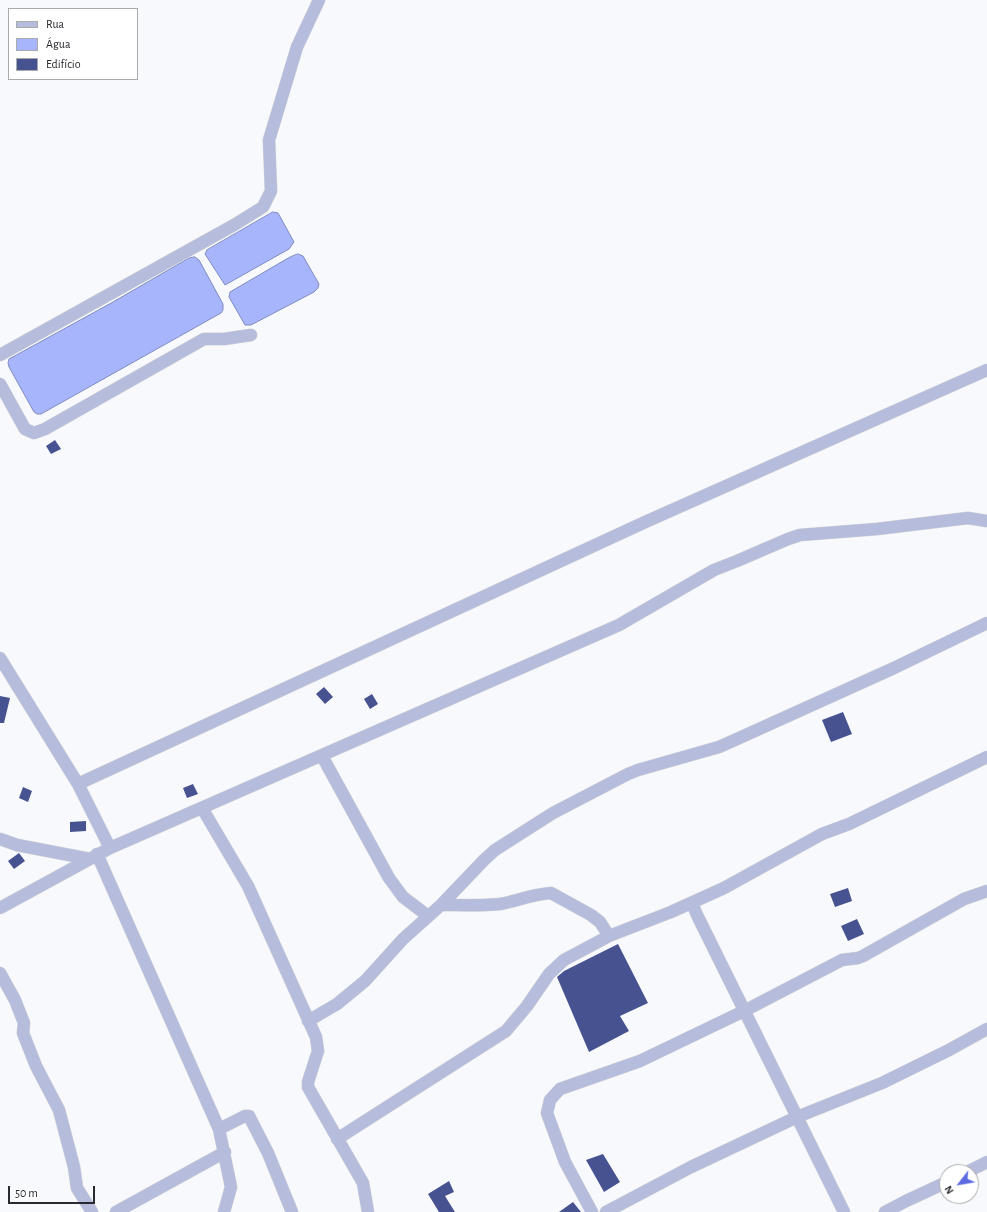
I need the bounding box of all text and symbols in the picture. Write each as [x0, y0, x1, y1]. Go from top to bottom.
legend [8, 8, 138, 80]
text: Rua [46, 18, 64, 30]
text: Água [46, 38, 70, 50]
text: Edifício [46, 58, 81, 70]
north arrow [939, 1164, 979, 1204]
scale bar [10, 1178, 97, 1204]
text: N [942, 1184, 956, 1196]
text: 50 m [15, 1187, 38, 1199]

